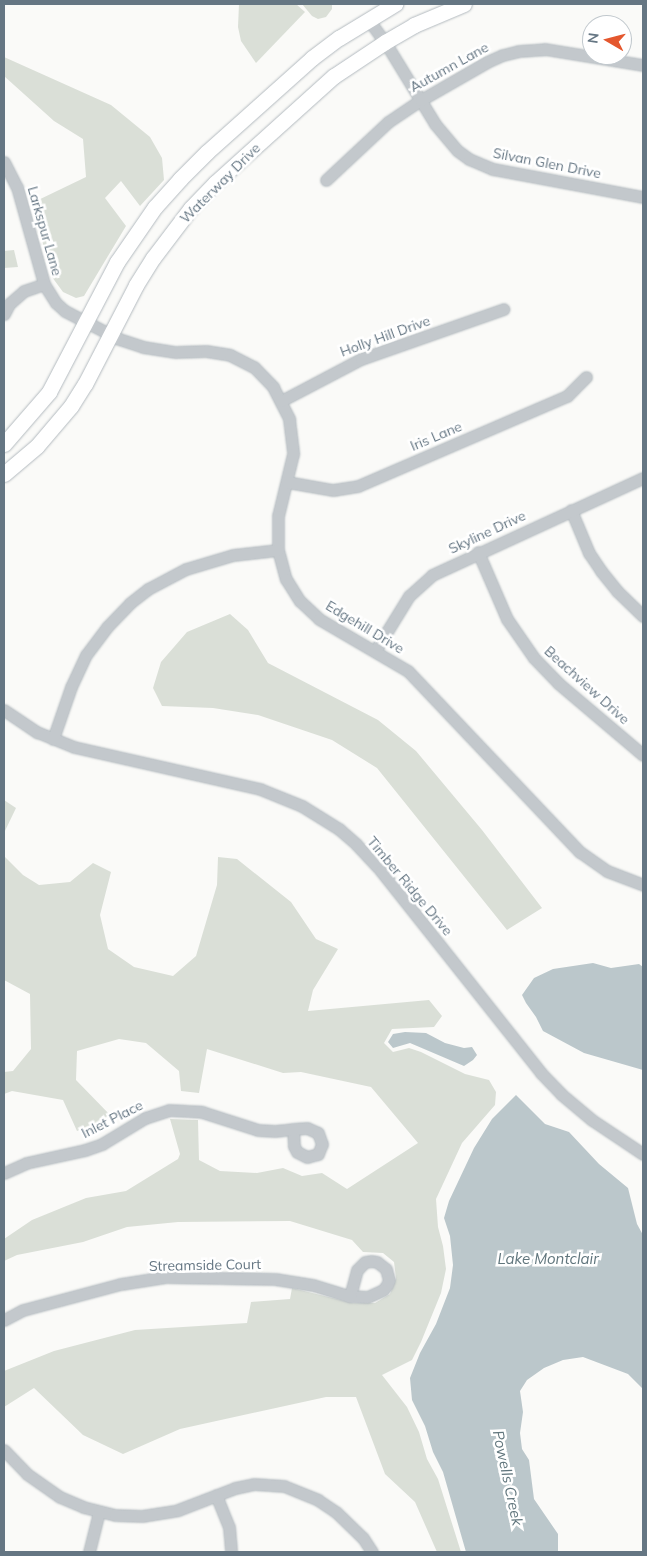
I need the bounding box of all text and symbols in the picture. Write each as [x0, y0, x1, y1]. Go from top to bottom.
north arrow [582, 15, 632, 65]
text: N [583, 32, 603, 45]
street label: Autumn Lane [407, 38, 491, 96]
street label: Waterway Drive [176, 139, 264, 227]
street label: Silvan Glen Drive [492, 144, 602, 182]
street label: Larkspur Lane [24, 184, 66, 278]
street label: Holly Hill Drive [338, 312, 432, 360]
street label: Iris Lane [408, 418, 464, 454]
street label: Skyline Drive [446, 507, 528, 557]
street label: Edgehill Drive [323, 597, 407, 657]
street label: Beachview Drive [541, 642, 633, 728]
street label: Timber Ridge Drive [364, 833, 456, 939]
street label: Inlet Place [79, 1096, 145, 1142]
water label: Lake Montclair [497, 1250, 599, 1268]
street label: Streamside Court [149, 1256, 261, 1274]
water label: Powells Creek [489, 1429, 527, 1527]

